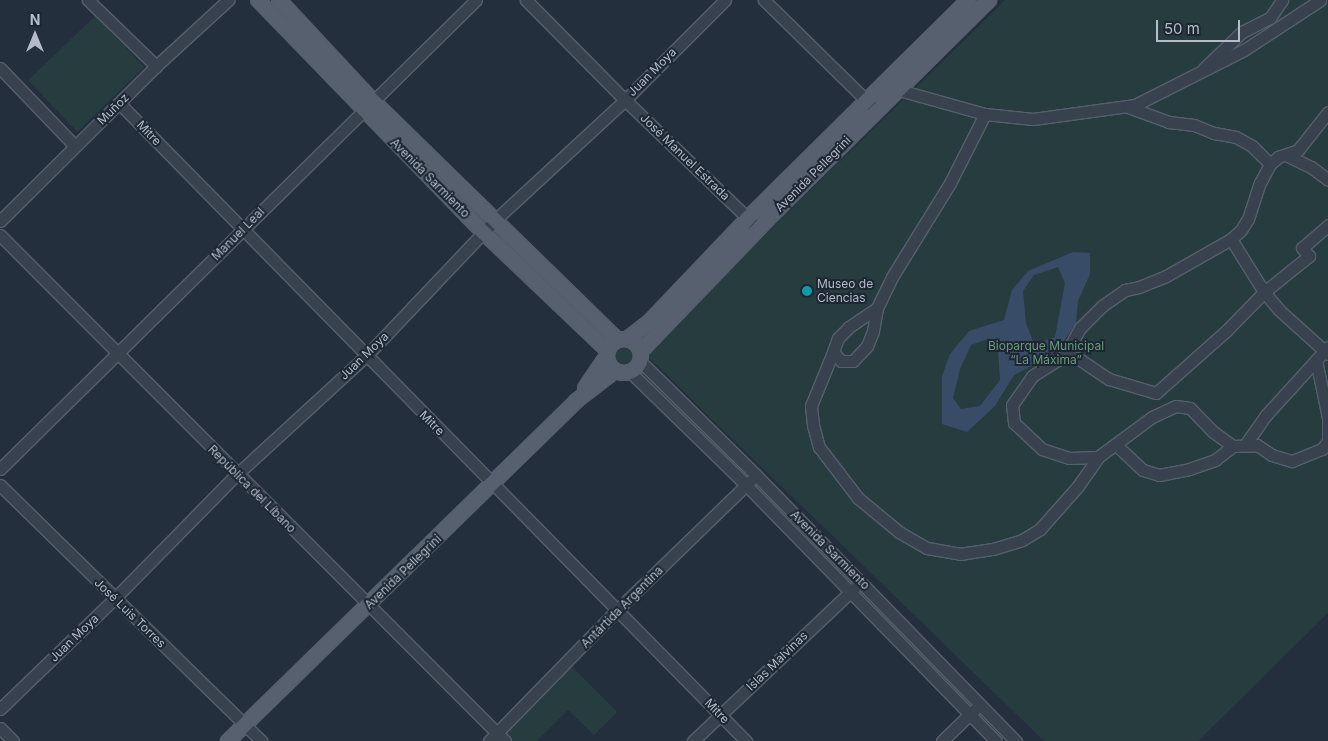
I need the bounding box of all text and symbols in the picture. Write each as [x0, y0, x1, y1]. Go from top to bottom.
north arrow [10, 10, 60, 60]
scale bar [1158, 10, 1242, 42]
text: N [30, 11, 40, 28]
text: 50 m [1164, 19, 1200, 38]
street label: Juan Moya [625, 45, 679, 99]
street label: Muñoz [94, 90, 132, 128]
street label: José Manuel Estrada [637, 111, 733, 203]
street label: Mitre [134, 118, 164, 148]
street label: Avenida Pellegrini [772, 133, 854, 215]
street label: Avenida Sarmiento [387, 135, 473, 221]
street label: Manuel Leal [209, 205, 267, 263]
place label: Museo de Ciencias [817, 277, 873, 305]
marker: Museo de Ciencias [801, 285, 813, 297]
street label: Juan Moya [337, 329, 391, 383]
park label: Bioparque Municipal “La Máxima” [988, 339, 1104, 367]
street label: Mitre [417, 408, 447, 438]
street label: República del Líbano [205, 442, 299, 536]
street label: Avenida Sarmiento [787, 507, 873, 593]
street label: Avenida Pellegrini [362, 532, 444, 612]
street label: Antártida Argentina [578, 563, 666, 651]
street label: José Luis Torres [91, 575, 169, 651]
street label: Juan Moya [47, 611, 101, 665]
street label: Islas Malvinas [743, 628, 811, 694]
street label: Mitre [702, 696, 732, 726]

